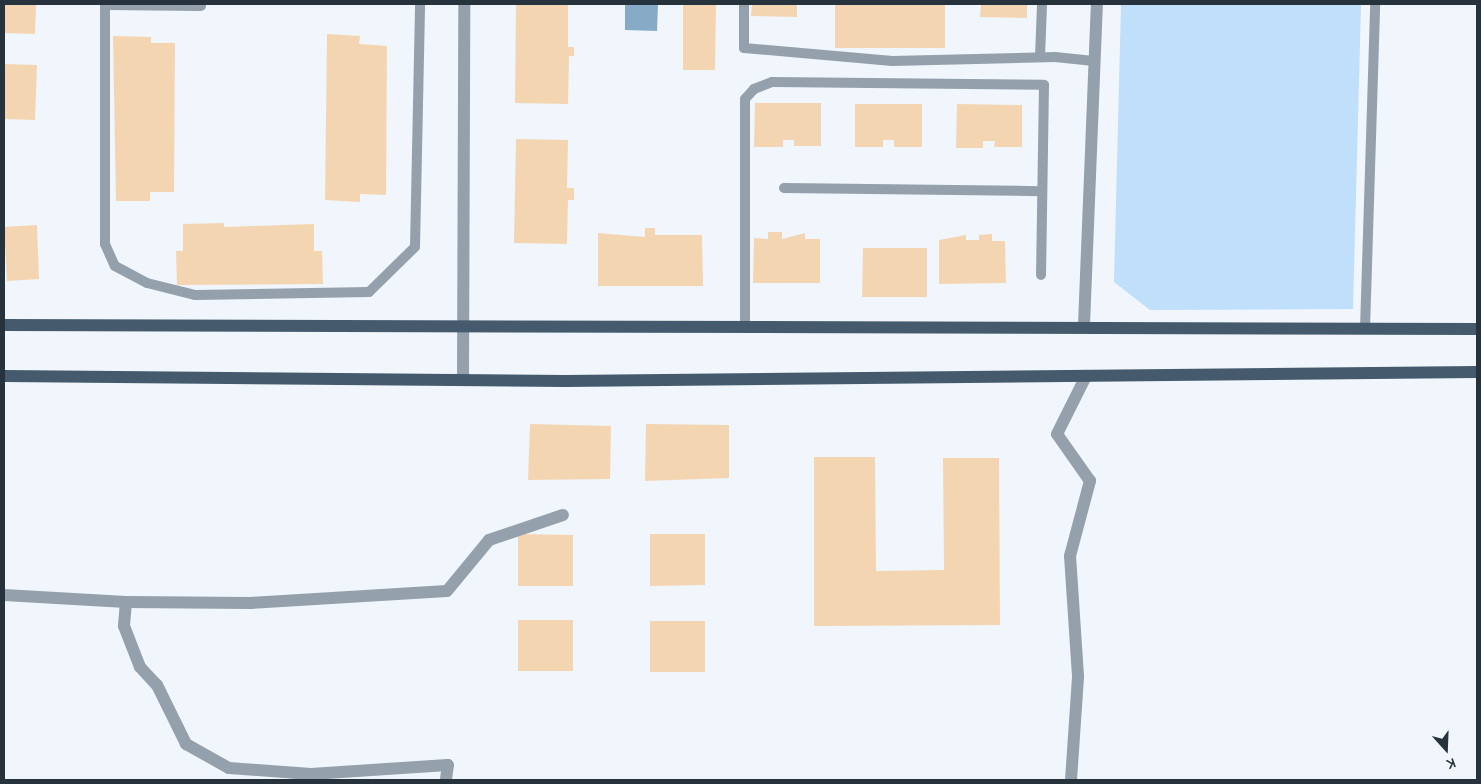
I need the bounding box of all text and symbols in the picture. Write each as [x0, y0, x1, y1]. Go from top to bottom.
north arrow [1421, 724, 1471, 774]
text: K [1444, 754, 1459, 773]

